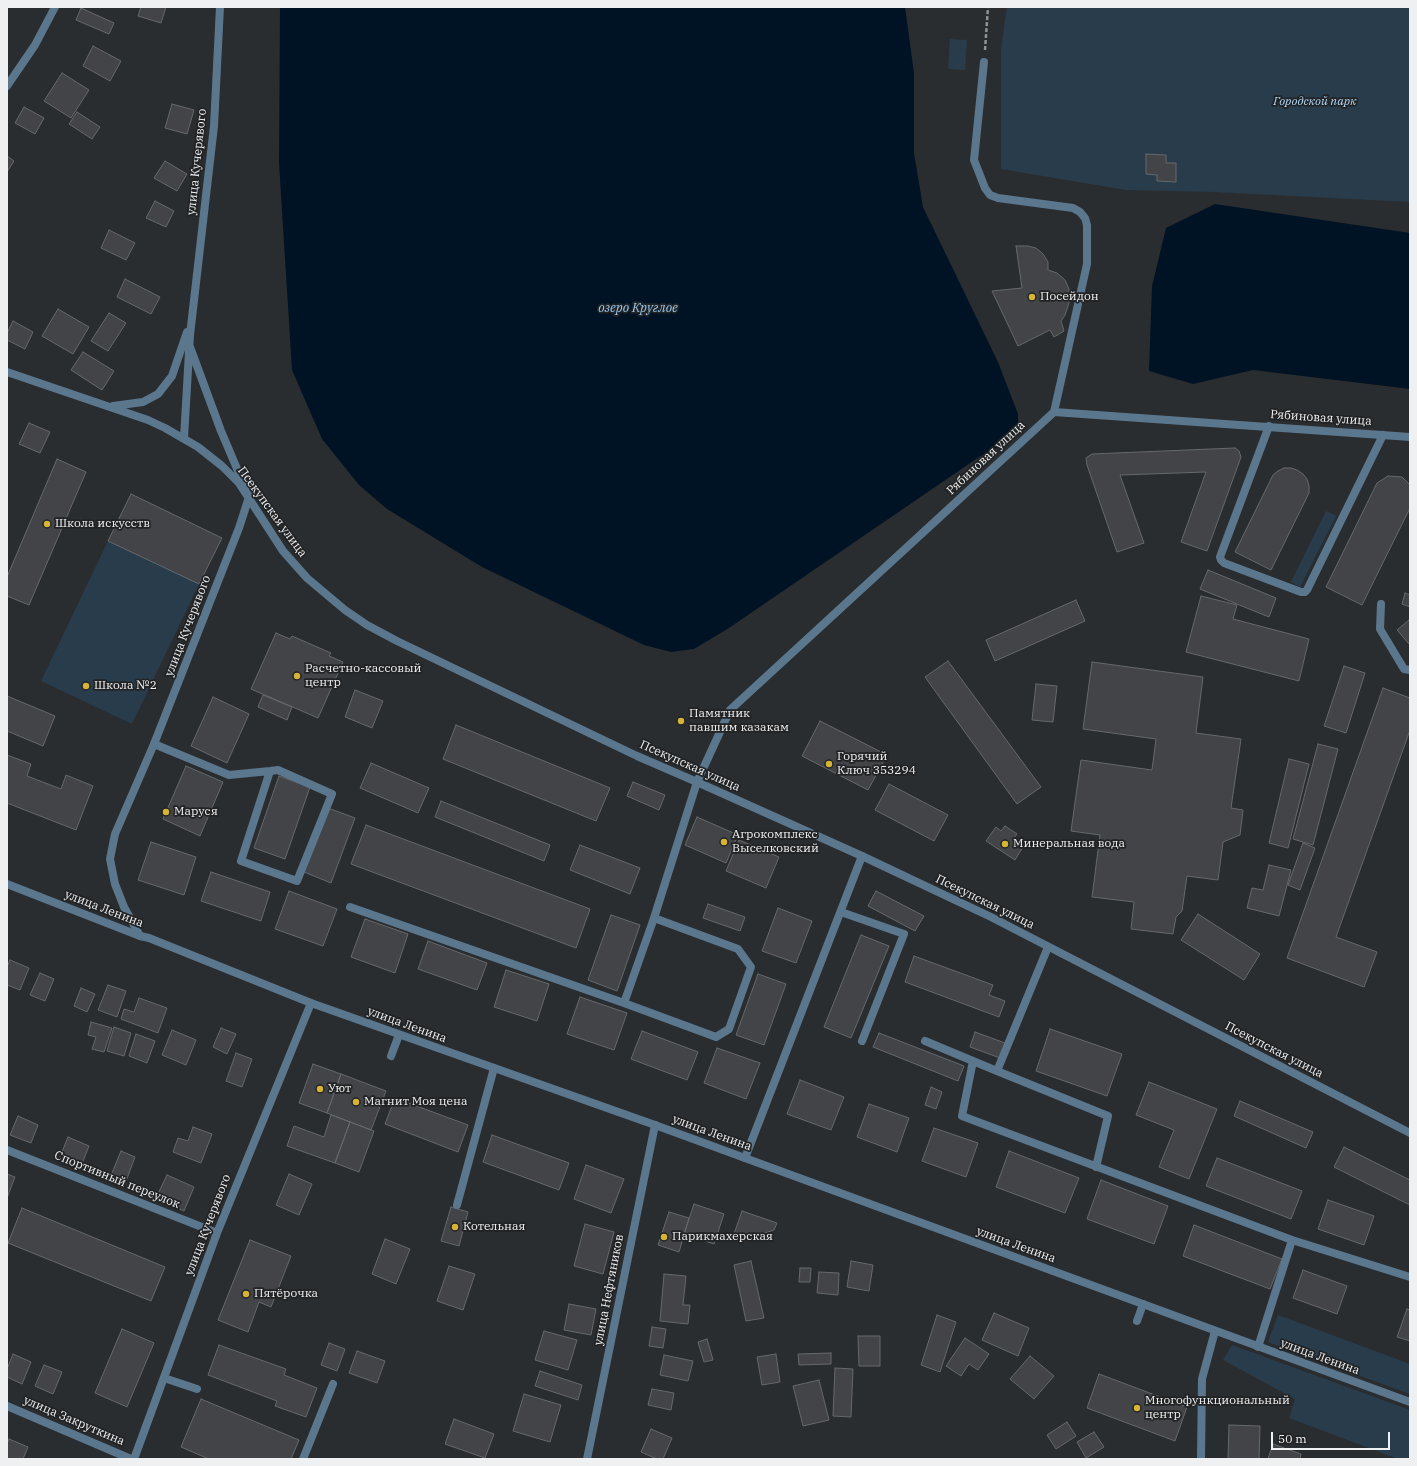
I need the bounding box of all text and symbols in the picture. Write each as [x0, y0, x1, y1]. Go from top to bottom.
park label: Городской парк [1273, 95, 1357, 109]
street label: улица Кучерявого [184, 108, 210, 216]
place label: Посейдон [1040, 290, 1099, 304]
marker: Посейдон [1027, 292, 1037, 302]
water label: озеро Круглое [598, 300, 678, 316]
street label: Рябиновая улица [1270, 407, 1372, 429]
street label: Рябиновая улица [944, 418, 1028, 498]
street label: Псекупская улица [234, 464, 310, 560]
place label: Школа искусств [55, 517, 150, 531]
marker: Школа искусств [42, 519, 52, 529]
street label: улица Кучерявого [162, 573, 214, 679]
place label: Расчетно-кассовый центр [305, 662, 422, 690]
marker: Расчетно-кассовый центр [292, 671, 302, 681]
place label: Школа №2 [94, 679, 157, 693]
marker: Школа №2 [81, 681, 91, 691]
place label: Памятник павшим казакам [689, 707, 789, 735]
marker: Памятник павшим казакам [676, 716, 686, 726]
street label: Псекупская улица [638, 737, 742, 795]
place label: Горячий Ключ 353294 [837, 750, 916, 778]
marker: Горячий Ключ 353294 [824, 759, 834, 769]
place label: Маруся [174, 805, 218, 819]
marker: Маруся [161, 807, 171, 817]
place label: Агрокомплекс Выселковский [732, 828, 819, 856]
marker: Агрокомплекс Выселковский [719, 837, 729, 847]
place label: Минеральная вода [1013, 837, 1125, 851]
marker: Минеральная вода [1000, 839, 1010, 849]
street label: Псекупская улица [933, 872, 1037, 932]
street label: улица Ленина [63, 887, 145, 931]
street label: улица Ленина [365, 1004, 449, 1046]
street label: Псекупская улица [1222, 1019, 1326, 1081]
place label: Уют [328, 1082, 351, 1096]
marker: Уют [315, 1084, 325, 1094]
place label: Магнит Моя цена [364, 1095, 467, 1109]
marker: Магнит Моя цена [351, 1097, 361, 1107]
street label: улица Ленина [670, 1112, 754, 1154]
street label: Спортивный переулок [52, 1148, 182, 1212]
street label: улица Кучерявого [182, 1172, 234, 1278]
place label: Котельная [463, 1220, 526, 1234]
marker: Котельная [450, 1222, 460, 1232]
street label: улица Ленина [974, 1224, 1058, 1266]
place label: Парикмахерская [672, 1230, 773, 1244]
marker: Парикмахерская [659, 1232, 669, 1242]
street label: улица Нефтяников [591, 1233, 627, 1347]
place label: Пятёрочка [254, 1287, 318, 1301]
marker: Пятёрочка [241, 1289, 251, 1299]
street label: улица Ленина [1278, 1336, 1362, 1378]
street label: улица Закруткина [21, 1393, 127, 1449]
place label: Многофункциональный центр [1145, 1394, 1290, 1422]
marker: Многофункциональный центр [1132, 1403, 1142, 1413]
scale bar [1273, 1424, 1392, 1450]
text: 50 m [1278, 1431, 1307, 1446]

